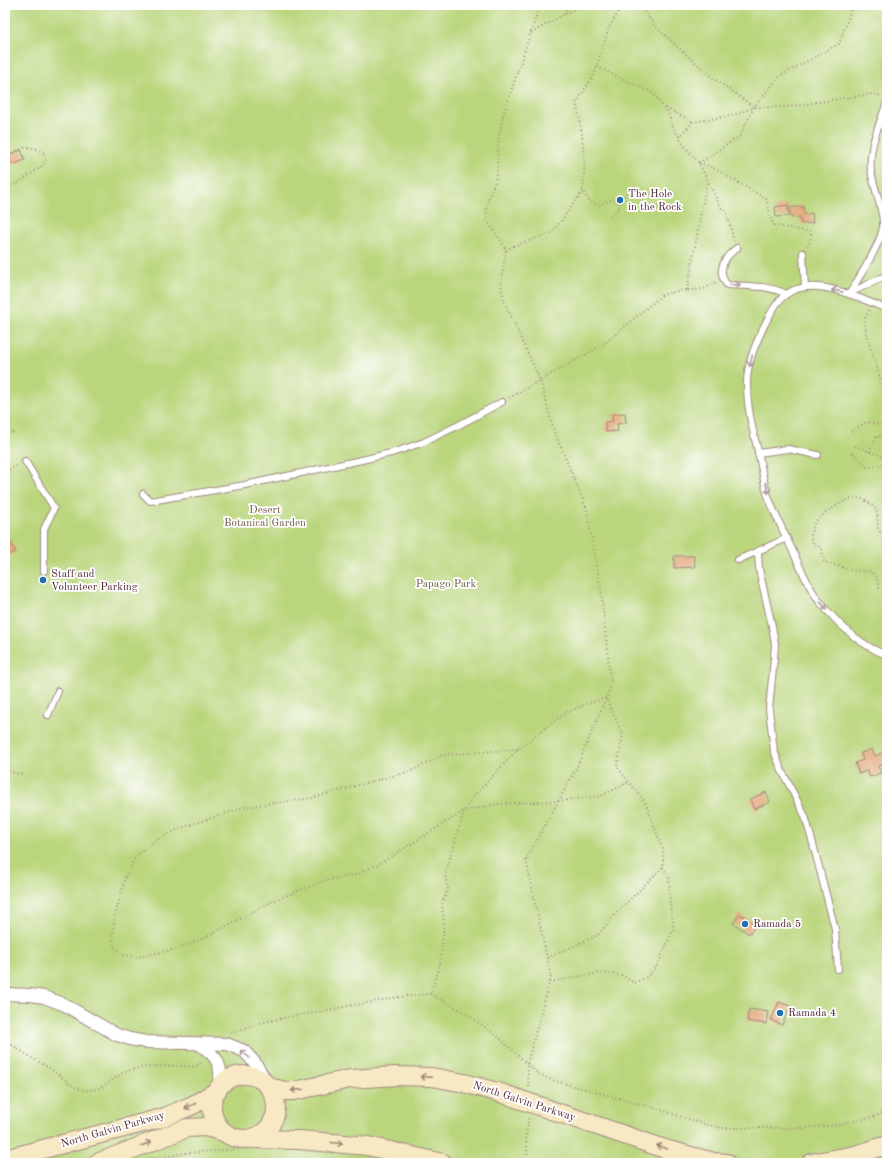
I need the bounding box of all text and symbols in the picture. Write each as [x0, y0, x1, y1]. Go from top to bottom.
place label: The Hole in the Rock [628, 189, 682, 213]
marker: The Hole in the Rock [615, 195, 625, 205]
one-way arrow [728, 281, 741, 289]
one-way arrow [831, 286, 844, 294]
one-way arrow [747, 354, 754, 367]
one-way arrow [763, 482, 771, 495]
park label: Desert Botanical Garden [224, 505, 306, 529]
place label: Staff and Volunteer Parking [51, 569, 138, 593]
marker: Staff and Volunteer Parking [38, 575, 48, 585]
park label: Papago Park [416, 579, 477, 590]
one-way arrow [818, 600, 828, 610]
marker: Ramada 5 [740, 919, 750, 929]
place label: Ramada 5 [753, 919, 801, 930]
marker: Ramada 4 [775, 1008, 785, 1018]
place label: Ramada 4 [788, 1008, 836, 1019]
one-way arrow [239, 1049, 250, 1058]
one-way arrow [420, 1074, 433, 1081]
street label: North Galvin Parkway [471, 1080, 577, 1124]
one-way arrow [291, 1086, 304, 1094]
one-way arrow [184, 1103, 196, 1110]
street label: North Galvin Parkway [60, 1110, 166, 1150]
one-way arrow [139, 1139, 151, 1147]
one-way arrow [330, 1140, 343, 1147]
one-way arrow [656, 1143, 668, 1151]

